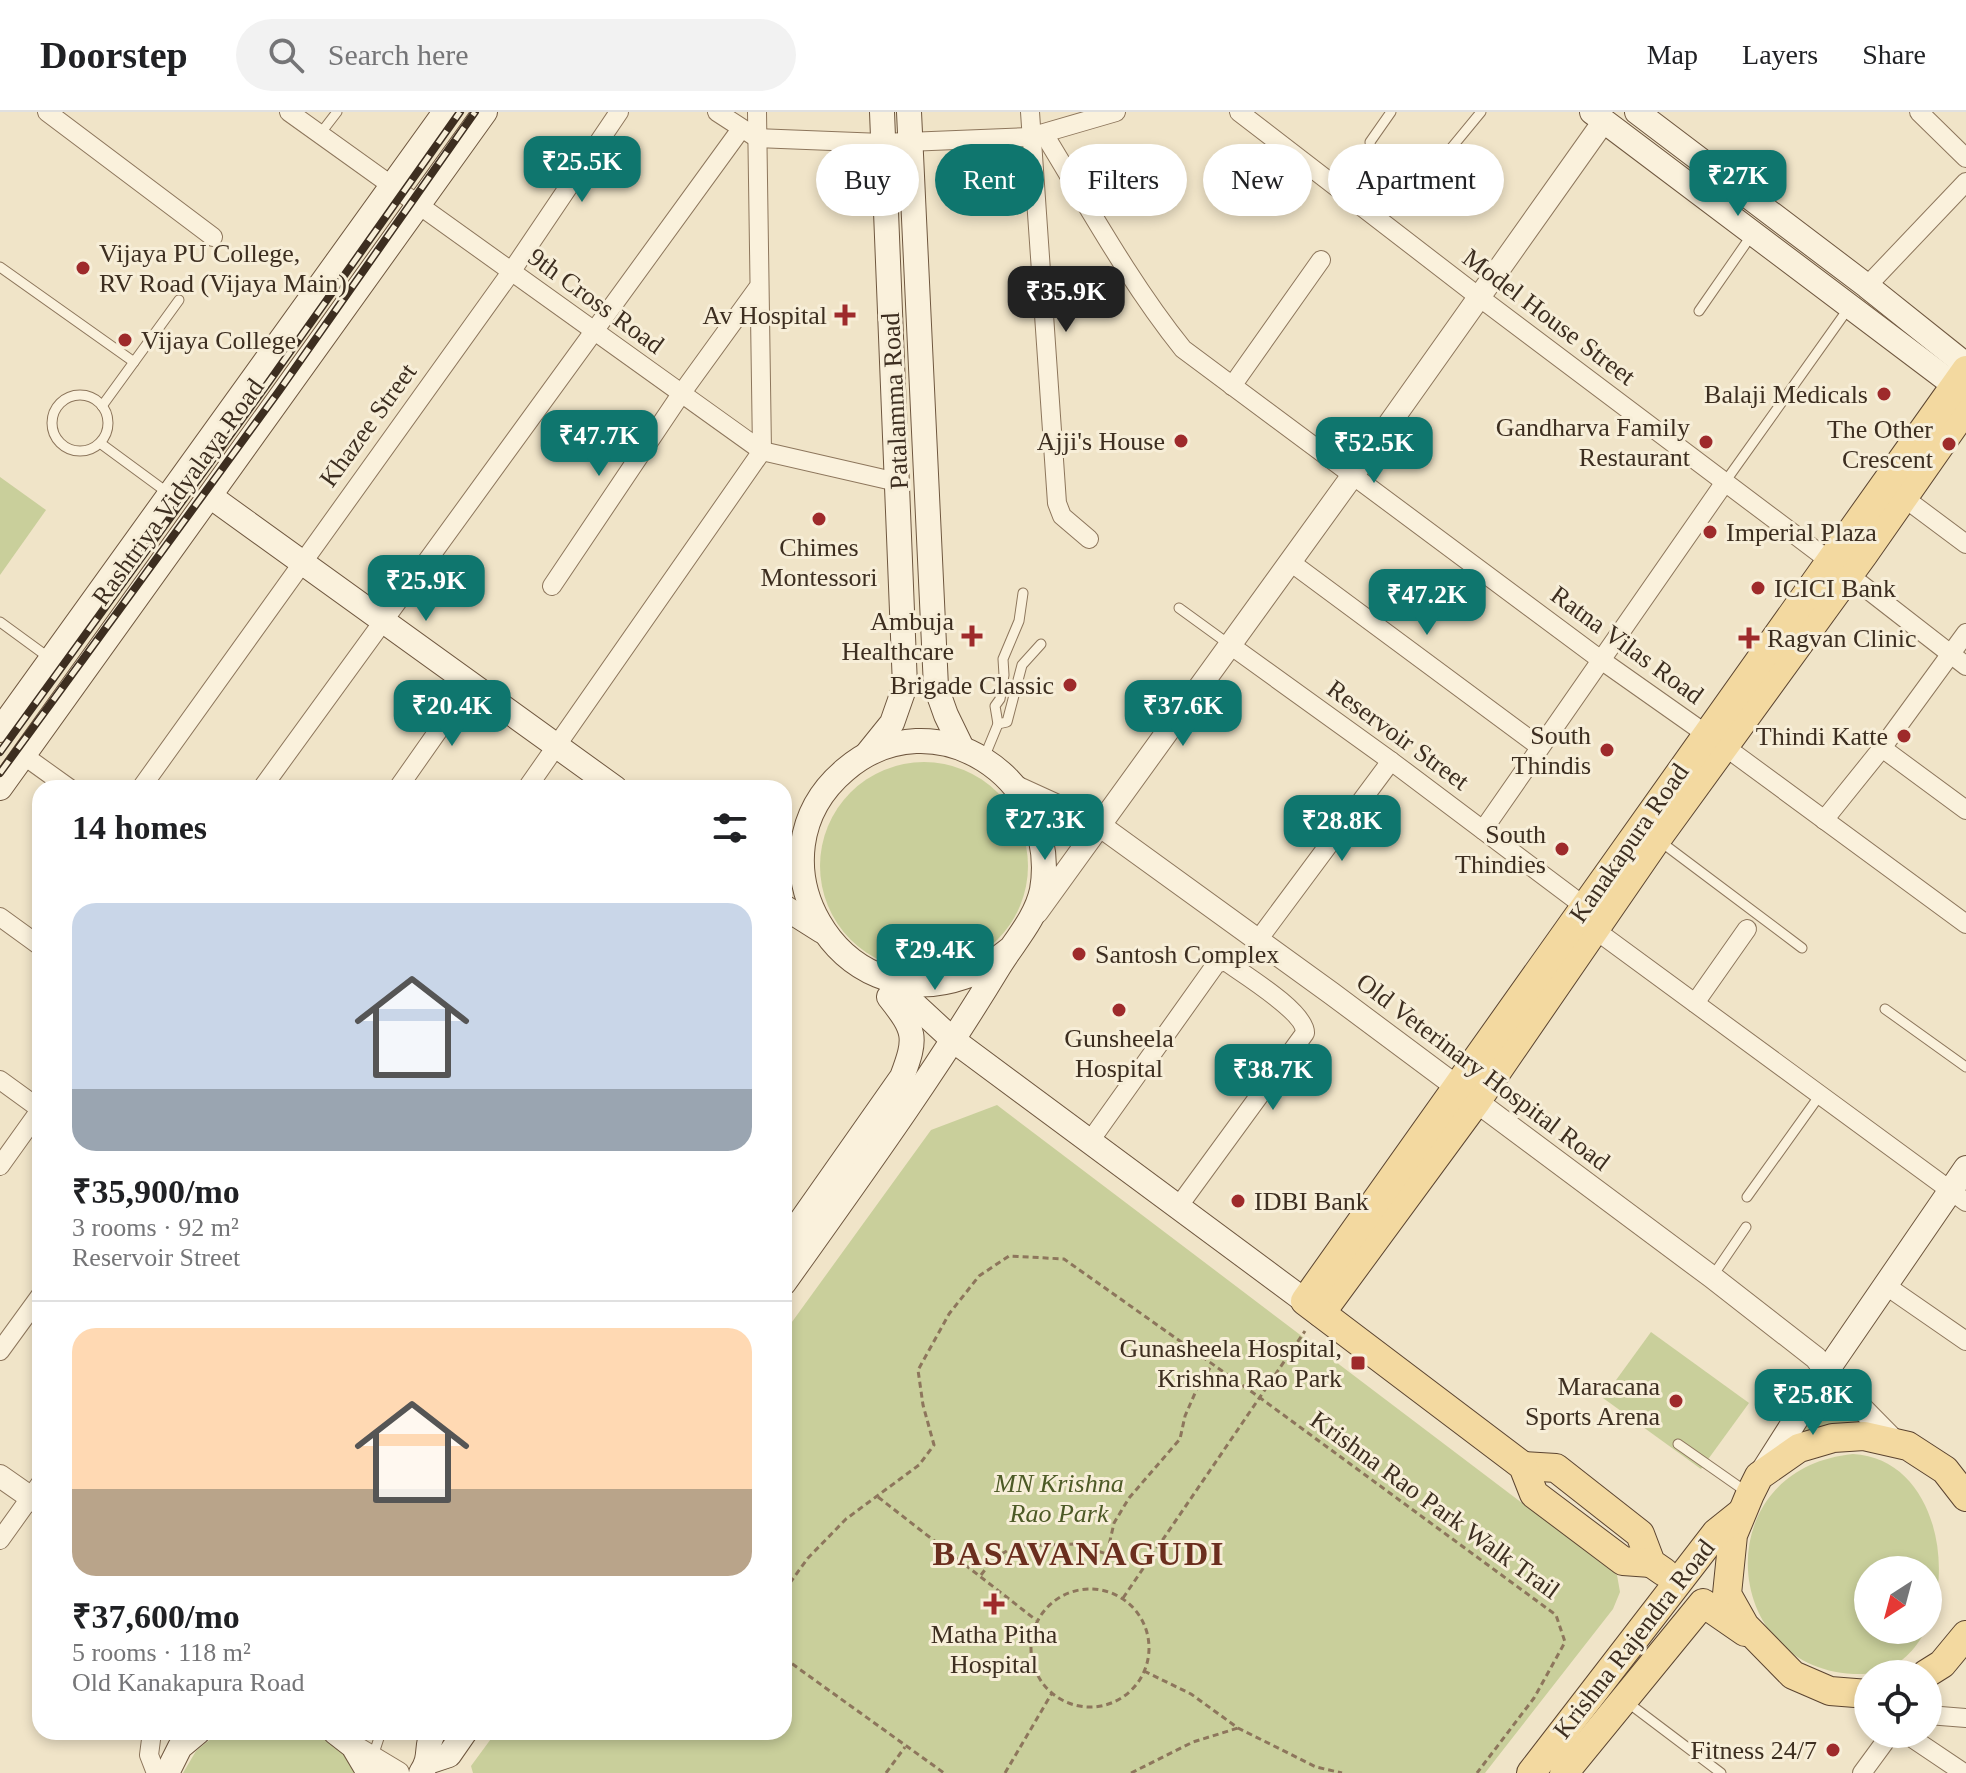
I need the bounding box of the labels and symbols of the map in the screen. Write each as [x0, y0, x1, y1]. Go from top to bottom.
pin: ₹25.5K [517, 136, 647, 204]
pin: ₹27K [1691, 150, 1785, 218]
place label: Vijaya PU College, RV Road (Vijaya Main) [99, 239, 347, 298]
street label: 9th Cross Road [523, 242, 669, 360]
street label: Model House Street [1457, 243, 1641, 392]
marker: Vijaya PU College, RV Road (Vijaya Main) [74, 259, 92, 277]
pin: ₹35.9K [1001, 266, 1131, 334]
place label: Av Hospital [703, 301, 827, 330]
marker: Av Hospital [834, 304, 856, 326]
street label: Patalamma Road [876, 312, 914, 490]
place label: Vijaya College [141, 326, 296, 355]
marker: Vijaya College [116, 331, 134, 349]
street label: Khazee Street [314, 357, 423, 492]
street label: Rashtriya Vidyalaya Road [86, 373, 270, 611]
place label: Balaji Medicals [1704, 380, 1868, 409]
marker: Balaji Medicals [1875, 385, 1893, 403]
pin: ₹47.7K [534, 410, 664, 478]
place label: Gandharva Family Restaurant [1496, 413, 1691, 472]
place label: The Other Crescent [1827, 415, 1934, 474]
pin: ₹52.5K [1309, 417, 1439, 485]
place label: Ajji's House [1037, 427, 1165, 456]
marker: Ajji's House [1172, 432, 1190, 450]
marker: Gandharva Family Restaurant [1697, 433, 1715, 451]
marker: The Other Crescent [1940, 435, 1958, 453]
marker: Chimes Montessori [810, 510, 828, 528]
place label: Imperial Plaza [1726, 518, 1877, 547]
marker: Imperial Plaza [1701, 523, 1719, 541]
place label: Chimes Montessori [761, 533, 878, 592]
pin: ₹25.9K [361, 555, 491, 623]
pin: ₹47.2K [1362, 569, 1492, 637]
place label: ICICI Bank [1774, 574, 1896, 603]
marker: ICICI Bank [1749, 579, 1767, 597]
street label: Ratna Vilas Road [1545, 580, 1709, 710]
place label: Ambuja Healthcare [841, 607, 954, 666]
place label: Ragvan Clinic [1767, 624, 1916, 653]
marker: Ambuja Healthcare [961, 625, 983, 647]
marker: Ragvan Clinic [1738, 627, 1760, 649]
place label: Brigade Classic [890, 671, 1054, 700]
street label: Reservoir Street [1321, 674, 1475, 797]
marker: Brigade Classic [1061, 676, 1079, 694]
pin: ₹20.4K [387, 680, 517, 748]
pin: ₹37.6K [1118, 680, 1248, 748]
place label: South Thindis [1512, 721, 1591, 780]
place label: Thindi Katte [1756, 722, 1888, 751]
marker: Thindi Katte [1895, 727, 1913, 745]
marker: South Thindis [1598, 741, 1616, 759]
street label: Kanakapura Road [1563, 758, 1695, 928]
pin: ₹27.3K [980, 794, 1110, 862]
pin: ₹28.8K [1277, 795, 1407, 863]
place label: South Thindies [1455, 820, 1546, 879]
marker: South Thindies [1553, 840, 1571, 858]
pin: ₹29.4K [870, 924, 1000, 992]
place label: Santosh Complex [1095, 940, 1279, 969]
marker: Santosh Complex [1070, 945, 1088, 963]
street label: Old Veterinary Hospital Road [1351, 967, 1615, 1177]
marker: Gunsheela Hospital [1110, 1001, 1128, 1019]
place label: Gunsheela Hospital [1064, 1024, 1174, 1083]
pin: ₹38.7K [1208, 1044, 1338, 1112]
place label: IDBI Bank [1254, 1187, 1369, 1216]
marker: IDBI Bank [1229, 1192, 1247, 1210]
place label: Gunasheela Hospital, Krishna Rao Park [1120, 1334, 1342, 1393]
marker: Gunasheela Hospital, Krishna Rao Park [1349, 1354, 1367, 1372]
pin: ₹25.8K [1748, 1369, 1878, 1437]
place label: Maracana Sports Arena [1525, 1372, 1660, 1431]
marker: Maracana Sports Arena [1667, 1392, 1685, 1410]
street label: Krishna Rao Park Walk Trail [1305, 1405, 1565, 1605]
park label: MN Krishna Rao Park [993, 1469, 1124, 1528]
street label: Krishna Rajendra Road [1547, 1534, 1721, 1744]
district label: BASAVANAGUDI [933, 1535, 1225, 1572]
north arrow [1854, 1556, 1942, 1644]
marker: Matha Pitha Hospital [983, 1593, 1005, 1615]
place label: Matha Pitha Hospital [931, 1620, 1058, 1679]
place label: Fitness 24/7 [1691, 1736, 1817, 1765]
marker: Fitness 24/7 [1824, 1741, 1842, 1759]

